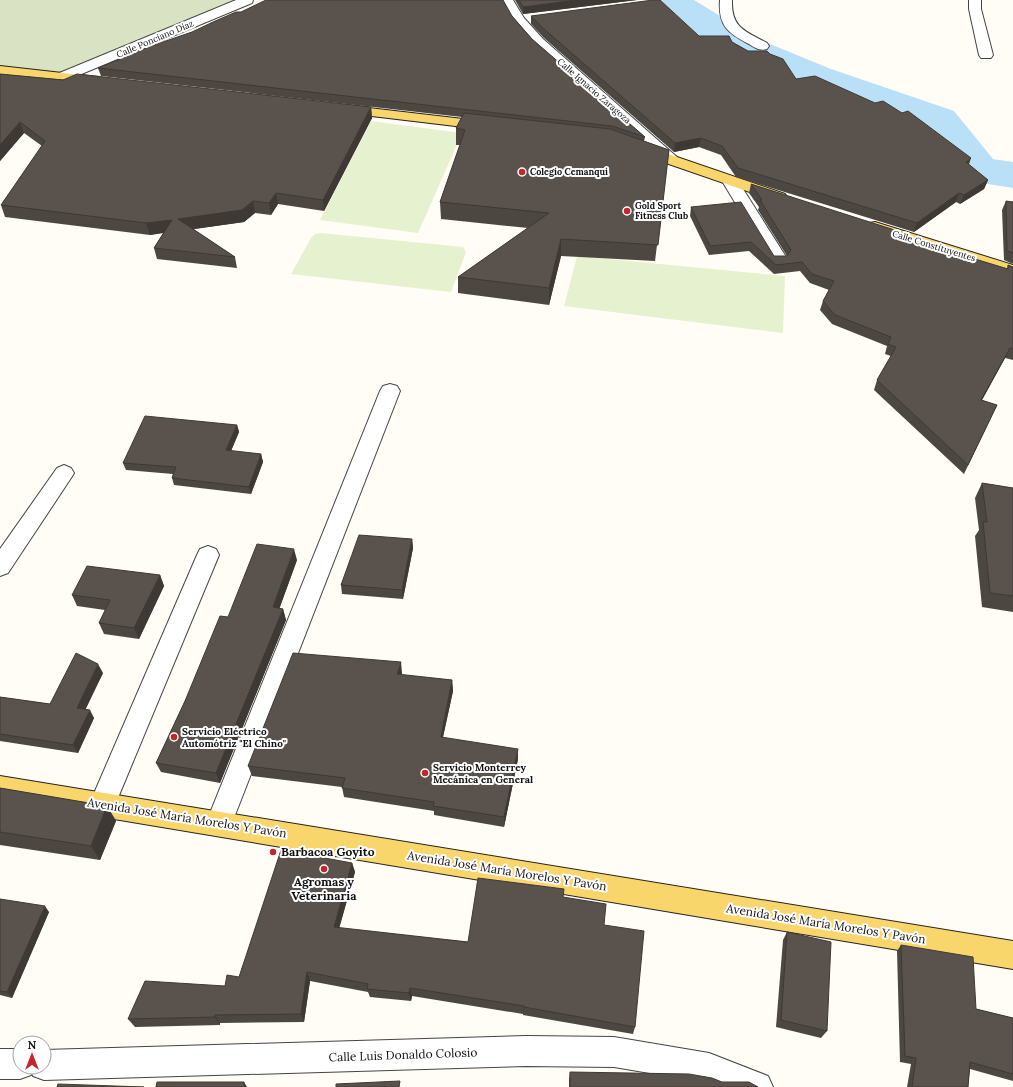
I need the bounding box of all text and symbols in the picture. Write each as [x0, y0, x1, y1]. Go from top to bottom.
street label: Calle Ponciano Díaz [115, 17, 195, 60]
street label: Calle Ignacio Zaragoza [555, 56, 634, 126]
place label: Colegio Cemanqui [530, 166, 608, 177]
marker: Colegio Cemanqui [517, 167, 527, 177]
place label: Gold Sport Fitness Club [635, 200, 688, 221]
marker: Gold Sport Fitness Club [622, 206, 632, 216]
street label: Calle Constituyentes [891, 228, 977, 263]
place label: Servicio Eléctrico Automótriz "El Chino" [182, 725, 286, 750]
marker: Servicio Eléctrico Automótriz "El Chino" [169, 732, 179, 742]
place label: Servicio Monterrey Mecánica en General [433, 761, 533, 786]
marker: Servicio Monterrey Mecánica en General [420, 768, 430, 778]
street label: Avenida José María Morelos Y Pavón [85, 794, 288, 841]
place label: Barbacoa Goyito [281, 844, 375, 859]
marker: Barbacoa Goyito [268, 847, 278, 857]
street label: Avenida José María Morelos Y Pavón [405, 847, 608, 894]
marker: Agromas y Veterinaria [319, 864, 329, 874]
place label: Agromas y Veterinaria [291, 874, 357, 903]
street label: Avenida José María Morelos Y Pavón [724, 900, 927, 947]
north arrow [12, 1035, 52, 1075]
text: N [28, 1038, 37, 1052]
street label: Calle Luis Donaldo Colosio [328, 1044, 478, 1065]

